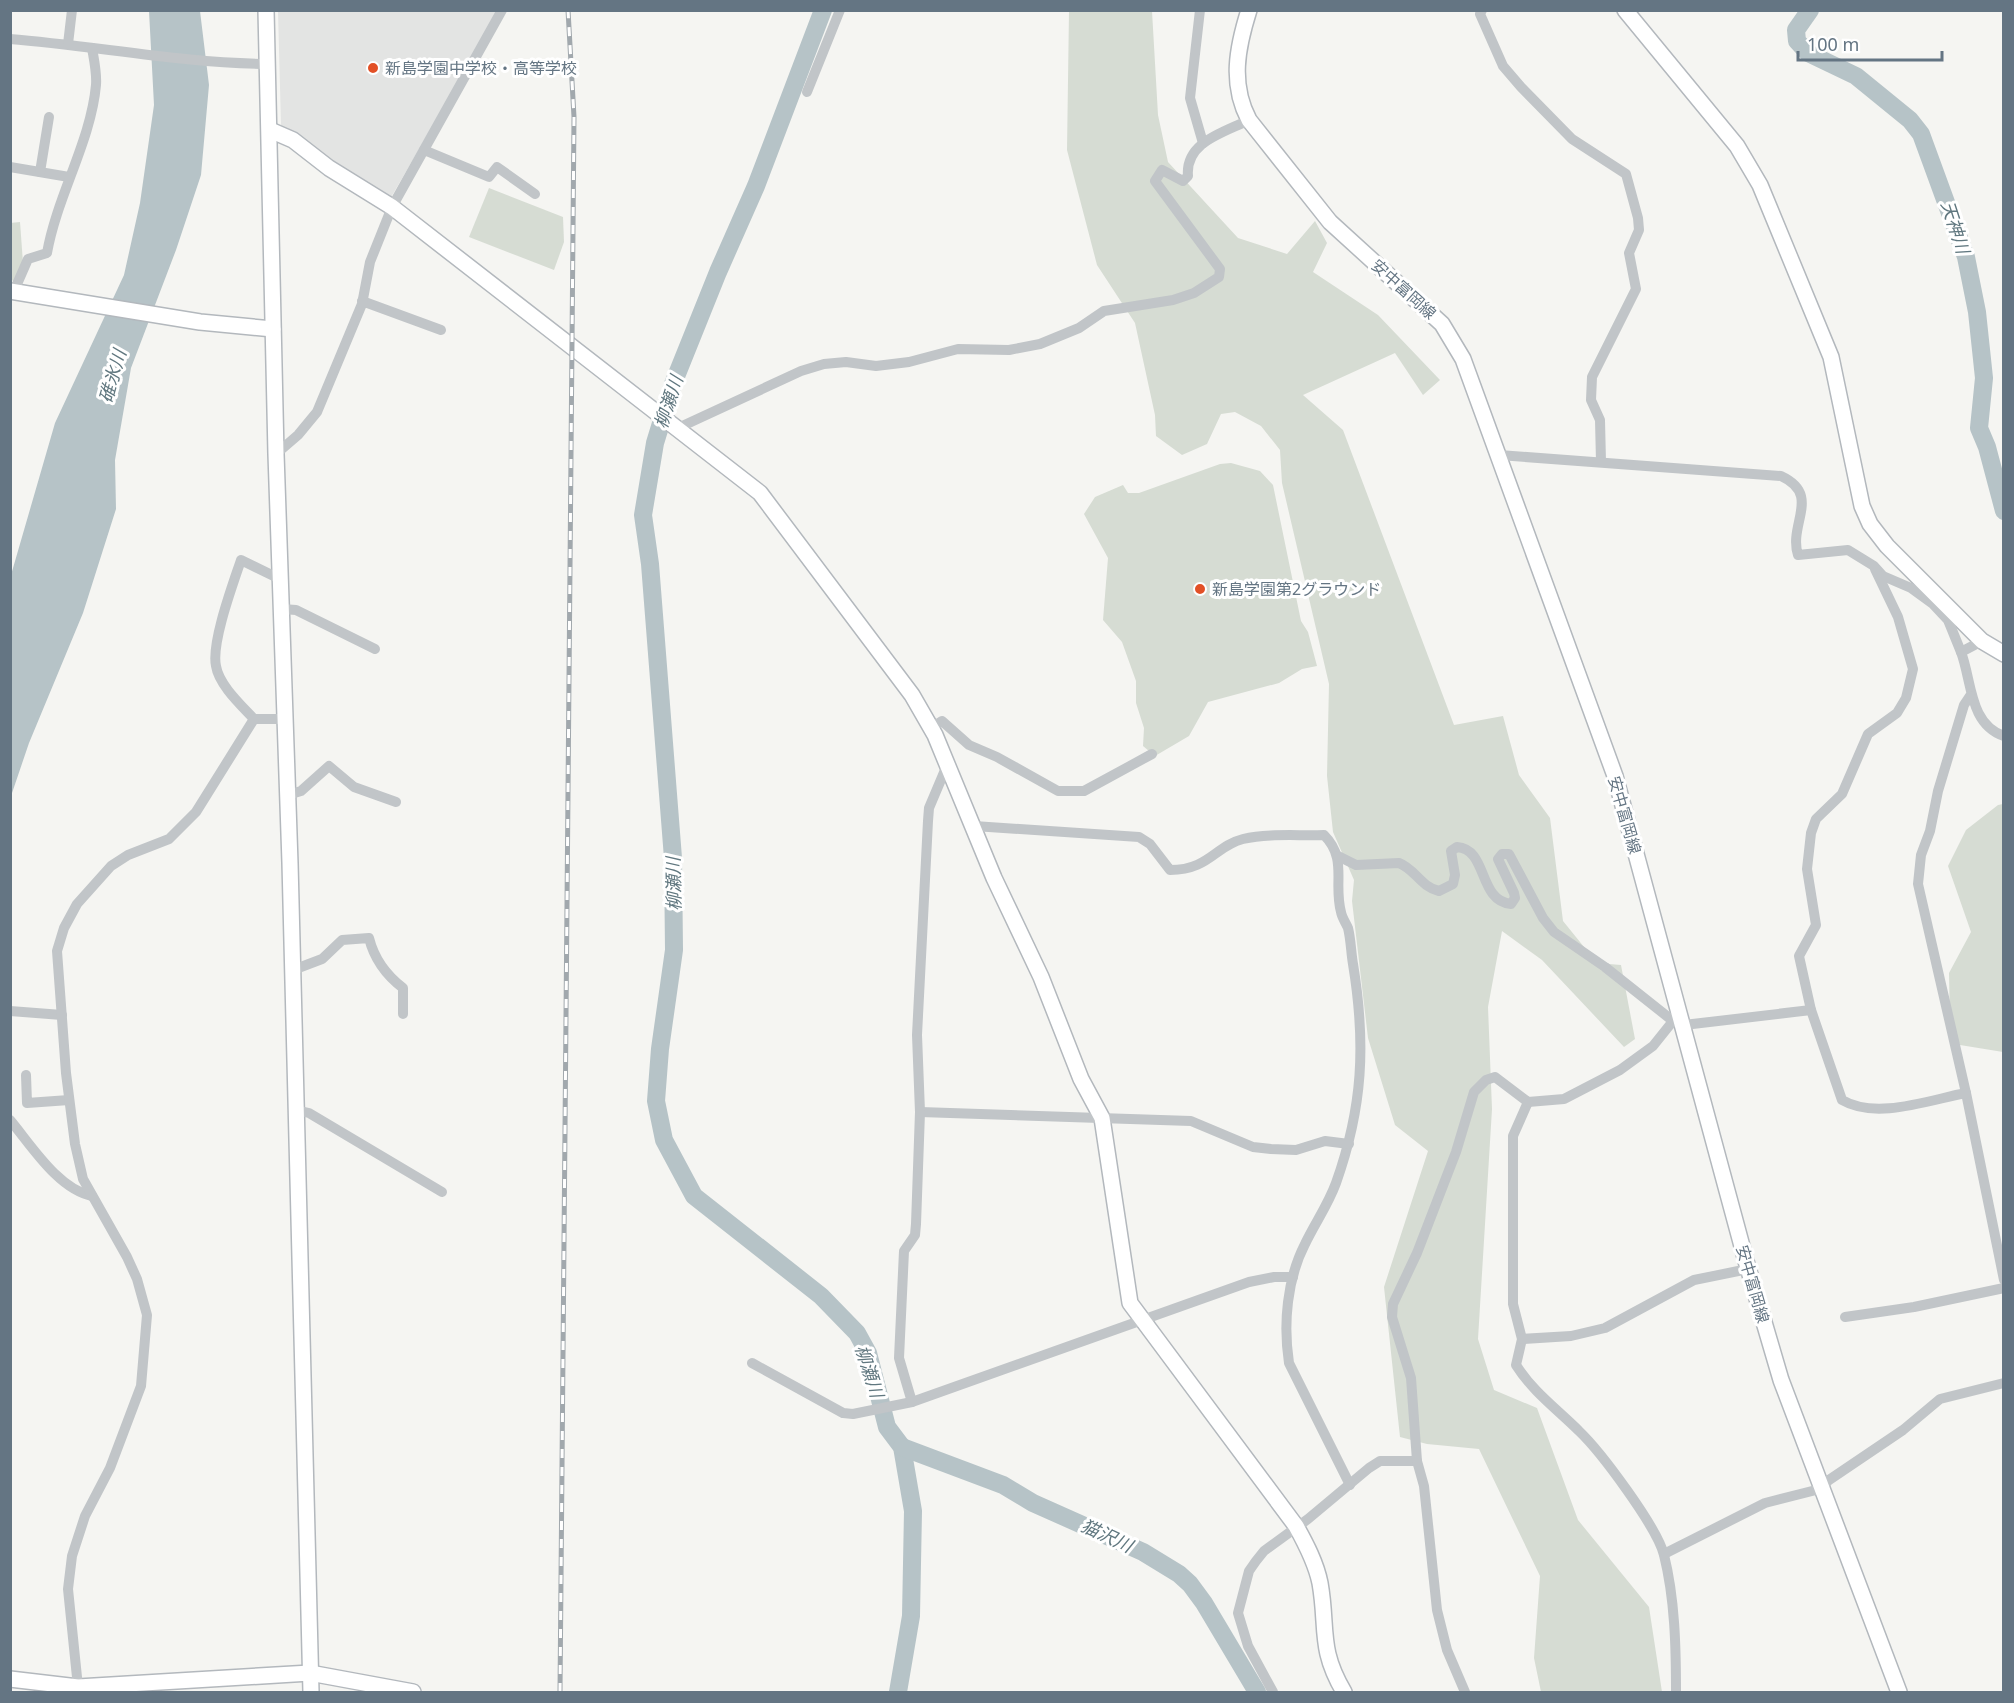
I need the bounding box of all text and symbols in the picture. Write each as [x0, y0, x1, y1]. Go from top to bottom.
scale bar [1798, 24, 1942, 62]
text: 100 m [1807, 32, 1859, 56]
place label: 新島学園中学校・高等学校 [385, 57, 577, 79]
marker: 新島学園中学校・高等学校 [366, 61, 380, 75]
water label: 天神川 [1936, 198, 1976, 258]
street label: 安中富岡線 [1367, 254, 1441, 324]
water label: 碓氷川 [93, 345, 132, 405]
water label: 柳瀬川 [648, 371, 688, 431]
place label: 新島学園第2グラウンド [1212, 578, 1381, 600]
marker: 新島学園第2グラウンド [1193, 582, 1207, 596]
street label: 安中富岡線 [1603, 774, 1647, 856]
water label: 柳瀬川 [660, 855, 685, 911]
street label: 安中富岡線 [1731, 1243, 1775, 1325]
water label: 柳瀬川 [850, 1342, 890, 1402]
water label: 猫沢川 [1077, 1513, 1138, 1558]

